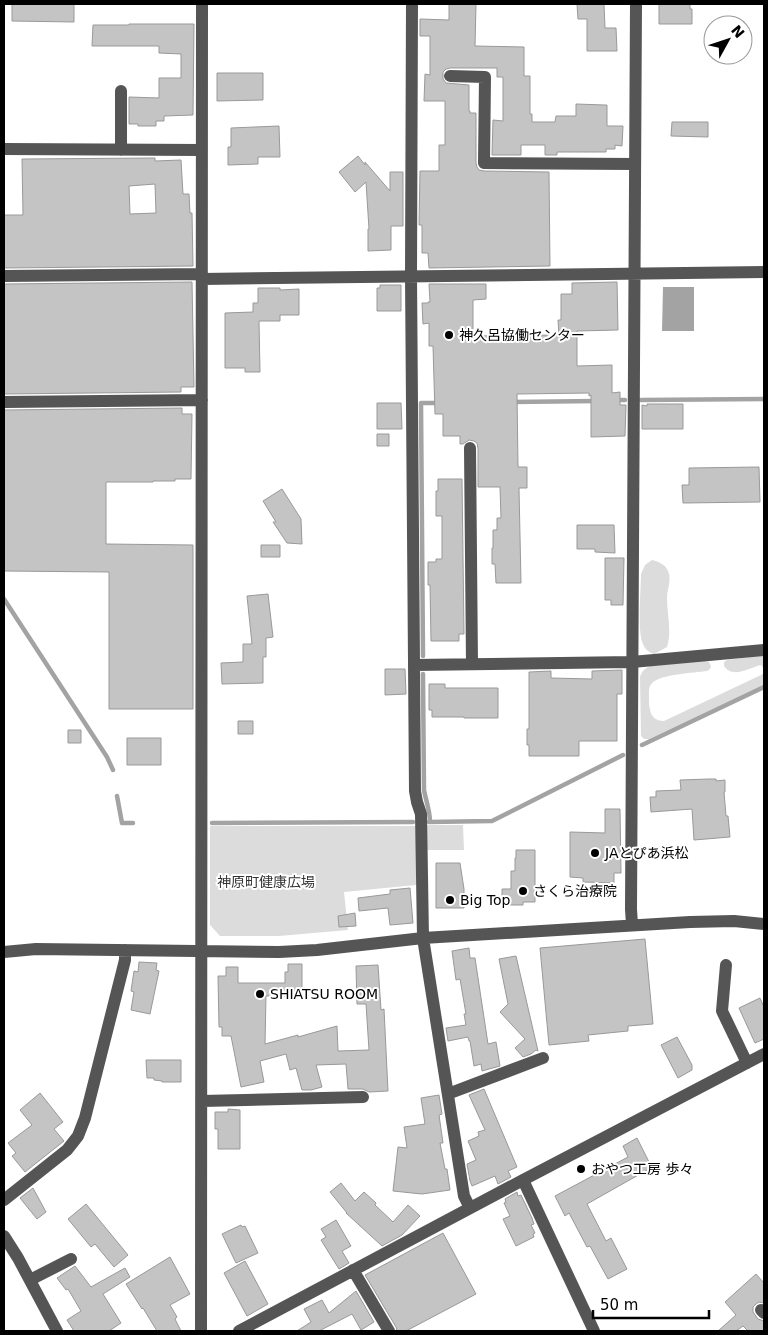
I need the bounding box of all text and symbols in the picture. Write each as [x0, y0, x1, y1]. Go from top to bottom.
north arrow [703, 15, 753, 65]
text: N [728, 22, 748, 41]
place label: 神久呂協働センター [459, 327, 585, 343]
marker: 神久呂協働センター [443, 329, 455, 341]
place label: JAとぴあ浜松 [604, 845, 688, 861]
marker: JAとぴあ浜松 [589, 847, 601, 859]
park label: 神原町健康広場 [217, 874, 315, 890]
place label: さくら治療院 [533, 883, 617, 899]
marker: さくら治療院 [517, 885, 529, 897]
place label: Big Top [460, 892, 511, 908]
marker: Big Top [444, 894, 456, 906]
place label: SHIATSU ROOM [270, 986, 378, 1002]
marker: SHIATSU ROOM [254, 988, 266, 1000]
place label: おやつ工房 歩々 [591, 1161, 693, 1177]
marker: おやつ工房 歩々 [575, 1163, 587, 1175]
scale bar [593, 1288, 709, 1320]
text: 50 m [600, 1296, 638, 1314]

